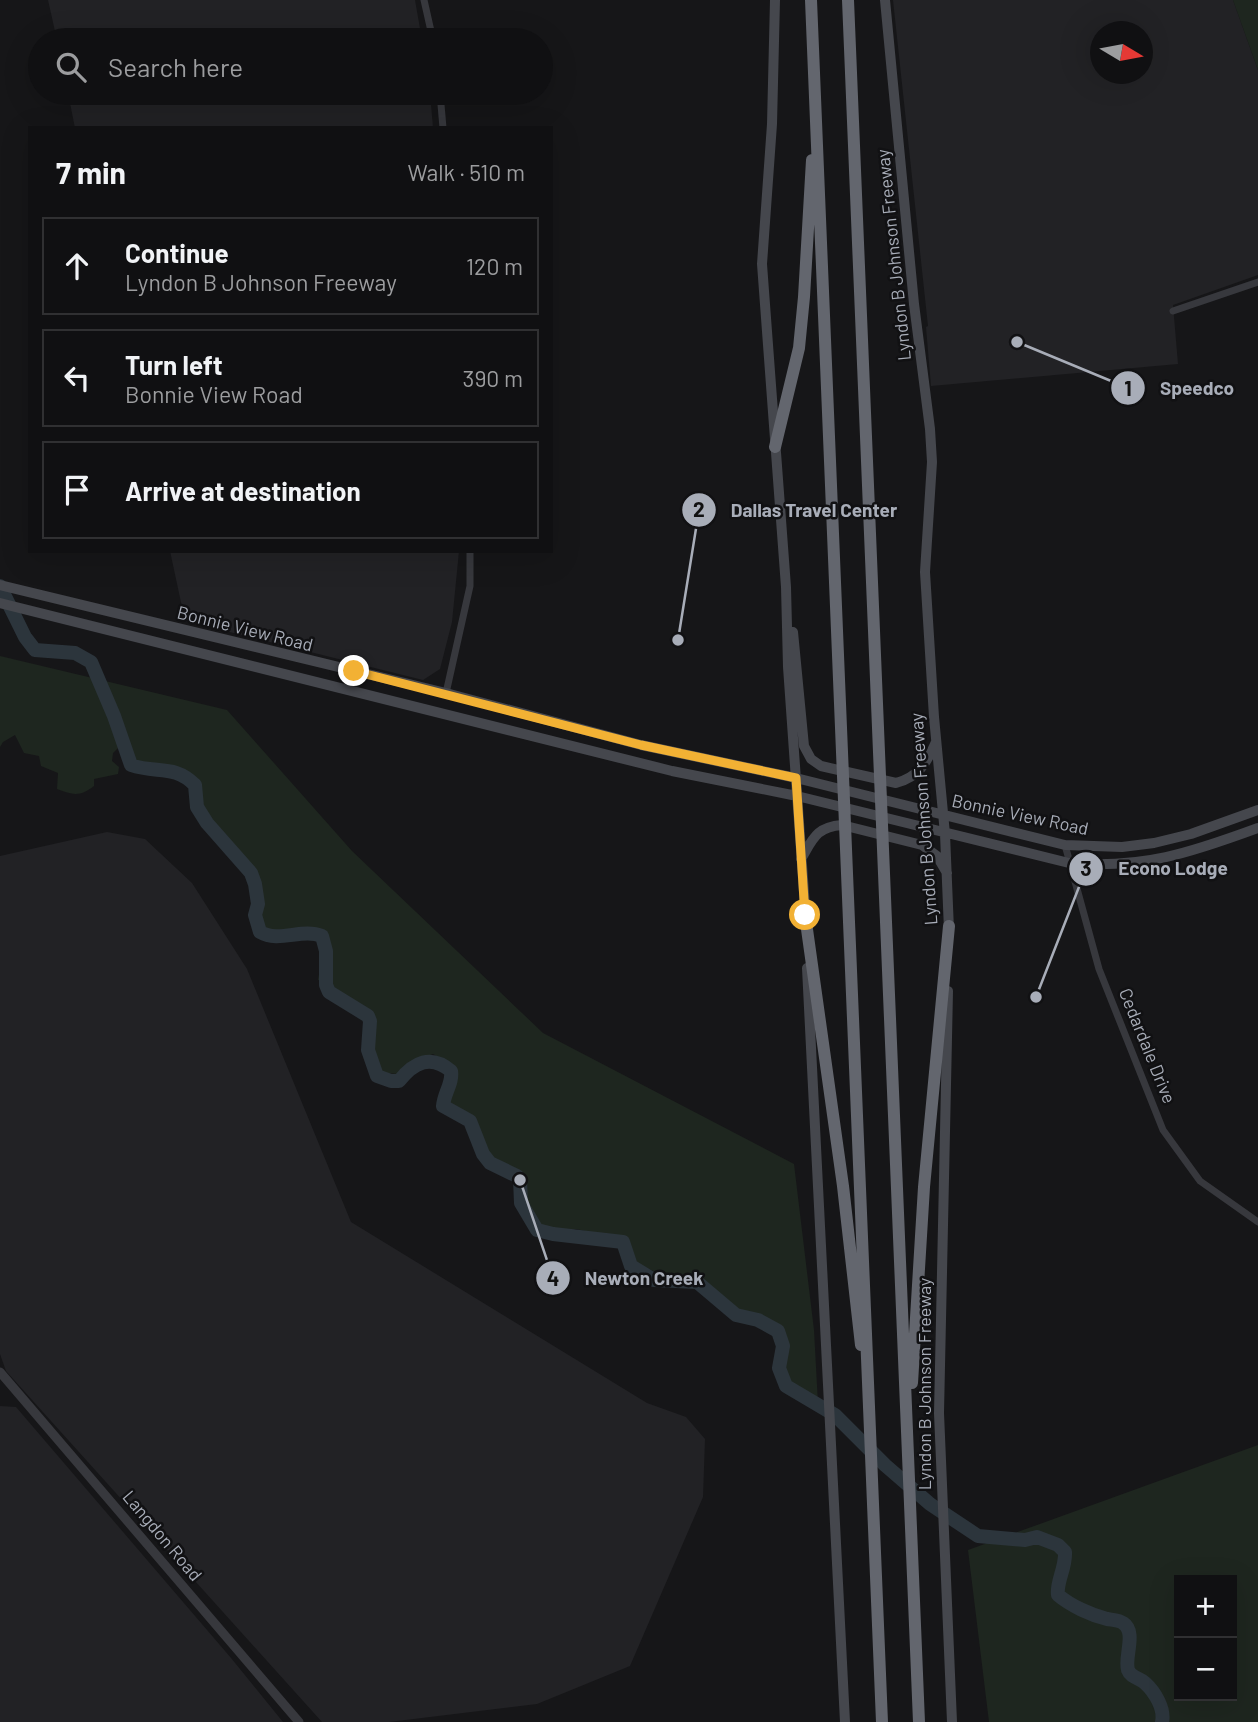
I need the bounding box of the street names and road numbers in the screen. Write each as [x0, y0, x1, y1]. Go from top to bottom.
street label: Lyndon B Johnson Freeway [871, 148, 915, 362]
street label: Bonnie View Road [175, 601, 315, 656]
street label: Lyndon B Johnson Freeway [905, 712, 941, 926]
street label: Bonnie View Road [950, 789, 1091, 839]
street label: Cedardale Drive [1115, 985, 1181, 1107]
street label: Lyndon B Johnson Freeway [913, 1278, 935, 1490]
street label: Langdon Road [119, 1486, 207, 1585]

